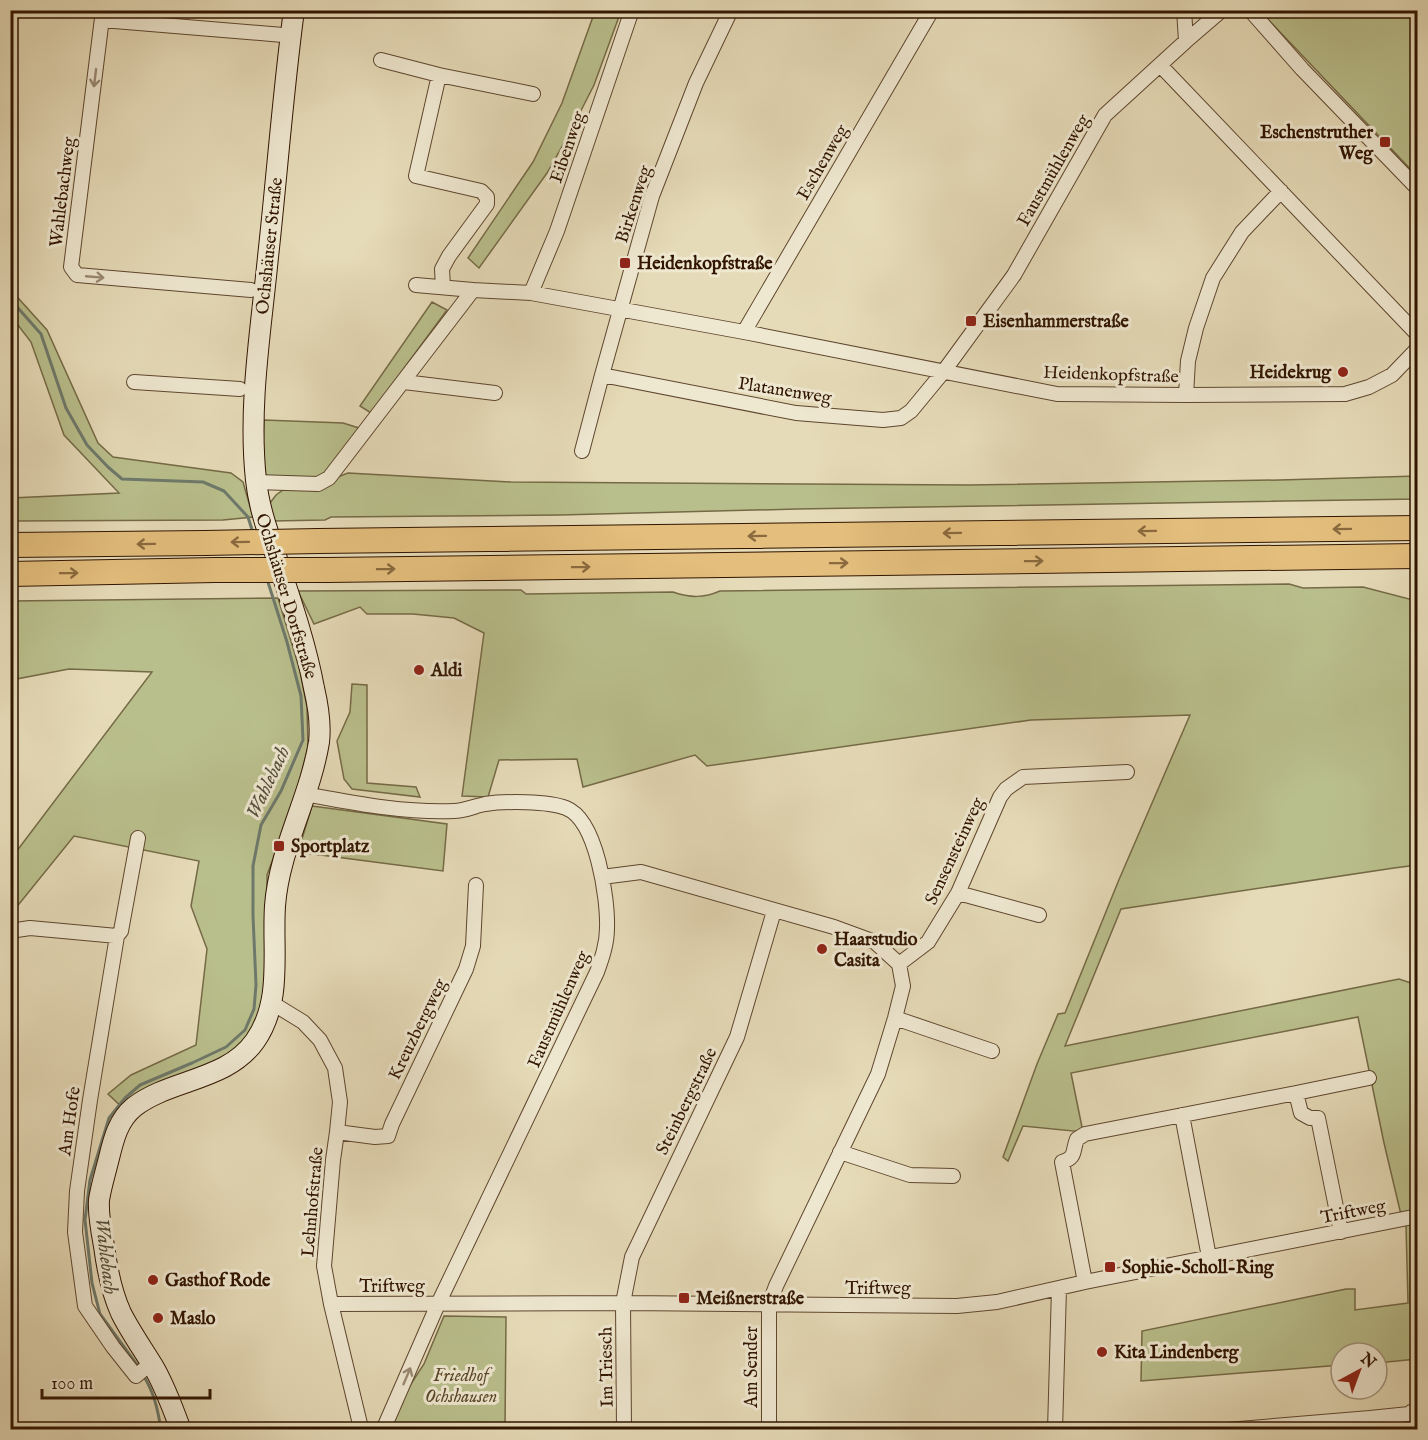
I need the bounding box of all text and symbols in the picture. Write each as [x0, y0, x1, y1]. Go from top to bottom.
one-way arrow [89, 67, 100, 87]
street label: Eibenweg [545, 108, 591, 186]
street label: Faustmühlenweg [1013, 110, 1096, 231]
street label: Eschenweg [792, 121, 854, 205]
place label: Eschenstruther Weg [1260, 122, 1374, 166]
marker: Eschenstruther Weg [1378, 135, 1392, 149]
street label: Wahlebachweg [45, 136, 82, 249]
street label: Birkenweg [611, 163, 658, 246]
street label: Ochshäuser Straße [252, 176, 289, 316]
place label: Heidenkopfstraße [637, 253, 773, 276]
marker: Heidenkopfstraße [618, 256, 632, 270]
one-way arrow [84, 272, 104, 283]
place label: Eisenhammerstraße [983, 311, 1130, 334]
marker: Eisenhammerstraße [964, 314, 978, 328]
street label: Heidenkopfstraße [1043, 362, 1179, 389]
place label: Heidekrug [1250, 362, 1332, 385]
marker: Heidekrug [1336, 365, 1350, 379]
street label: Platanenweg [736, 373, 833, 410]
street label: Ochshäuser Dorfstraße [249, 511, 322, 682]
one-way arrow [1332, 523, 1352, 534]
one-way arrow [1137, 525, 1157, 537]
one-way arrow [942, 527, 962, 539]
one-way arrow [747, 530, 767, 542]
one-way arrow [231, 536, 251, 548]
one-way arrow [137, 538, 157, 549]
one-way arrow [1023, 555, 1043, 567]
one-way arrow [828, 557, 848, 569]
one-way arrow [570, 561, 590, 572]
one-way arrow [375, 563, 395, 575]
one-way arrow [58, 567, 78, 579]
place label: Aldi [430, 660, 463, 683]
marker: Aldi [412, 663, 426, 677]
water label: Wahlebach [241, 742, 296, 823]
street label: Sensensteinweg [920, 794, 990, 909]
place label: Sportplatz [291, 836, 370, 859]
marker: Sportplatz [272, 839, 286, 853]
place label: Haarstudio Casita [834, 929, 918, 973]
marker: Haarstudio Casita [815, 942, 829, 956]
street label: Faustmühlenweg [523, 947, 596, 1072]
street label: Kreuzbergweg [384, 975, 453, 1084]
street label: Steinbergstraße [651, 1044, 723, 1159]
street label: Am Hofe [54, 1085, 87, 1158]
street label: Lehnhofstraße [297, 1146, 330, 1258]
street label: Triftweg [1319, 1195, 1388, 1230]
water label: Wahlebach [88, 1217, 123, 1296]
place label: Sophie-Scholl-Ring [1122, 1257, 1275, 1280]
marker: Sophie-Scholl-Ring [1103, 1260, 1117, 1274]
place label: Gasthof Rode [165, 1270, 271, 1293]
marker: Gasthof Rode [146, 1273, 160, 1287]
street label: Triftweg [359, 1276, 425, 1299]
street label: Triftweg [845, 1278, 911, 1301]
place label: Meißnerstraße [696, 1288, 805, 1311]
marker: Meißnerstraße [677, 1291, 691, 1305]
place label: Maslo [170, 1308, 216, 1331]
marker: Maslo [151, 1311, 165, 1325]
street label: Im Triesch [595, 1326, 620, 1407]
street label: Am Sender [741, 1326, 764, 1409]
north arrow [1329, 1341, 1389, 1401]
place label: Kita Lindenberg [1114, 1342, 1240, 1365]
marker: Kita Lindenberg [1095, 1345, 1109, 1359]
text: N [1355, 1348, 1379, 1373]
scale bar [42, 1362, 210, 1400]
park label: Friedhof Ochshausen [425, 1365, 497, 1409]
one-way arrow [401, 1367, 413, 1385]
text: 100 m [51, 1373, 93, 1396]

